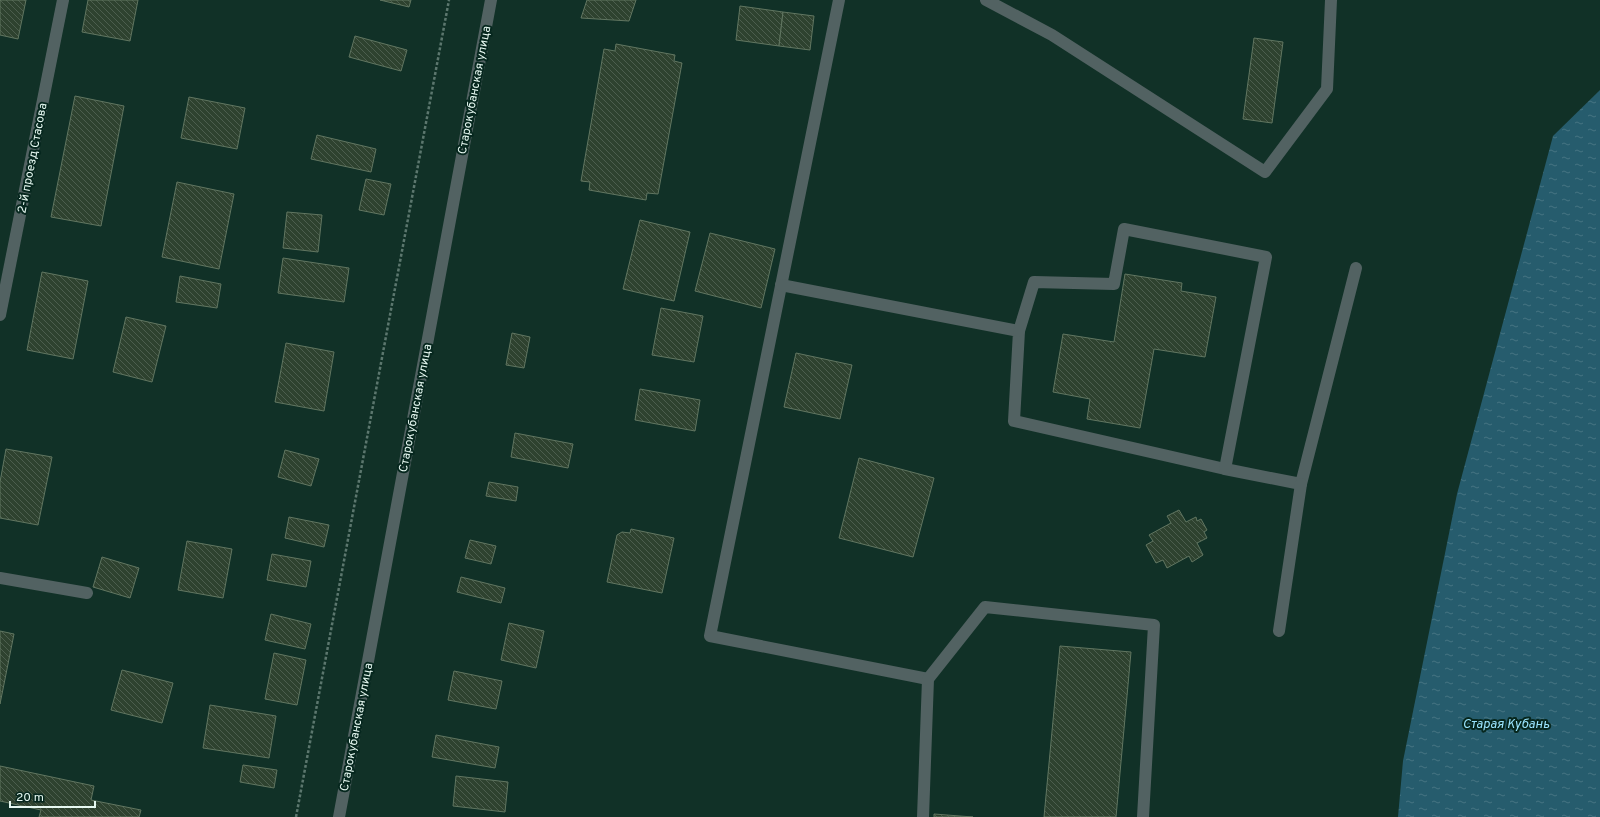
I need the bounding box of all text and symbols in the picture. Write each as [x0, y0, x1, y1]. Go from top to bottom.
street label: Старокубанская улица [455, 25, 495, 156]
street label: 2-й проезд Стасова [14, 102, 52, 215]
street label: Старокубанская улица [396, 343, 436, 474]
street label: Старокубанская улица [337, 662, 377, 793]
water label: Старая Кубань [1463, 717, 1550, 733]
scale bar [10, 783, 95, 809]
text: 20 m [16, 790, 44, 806]

